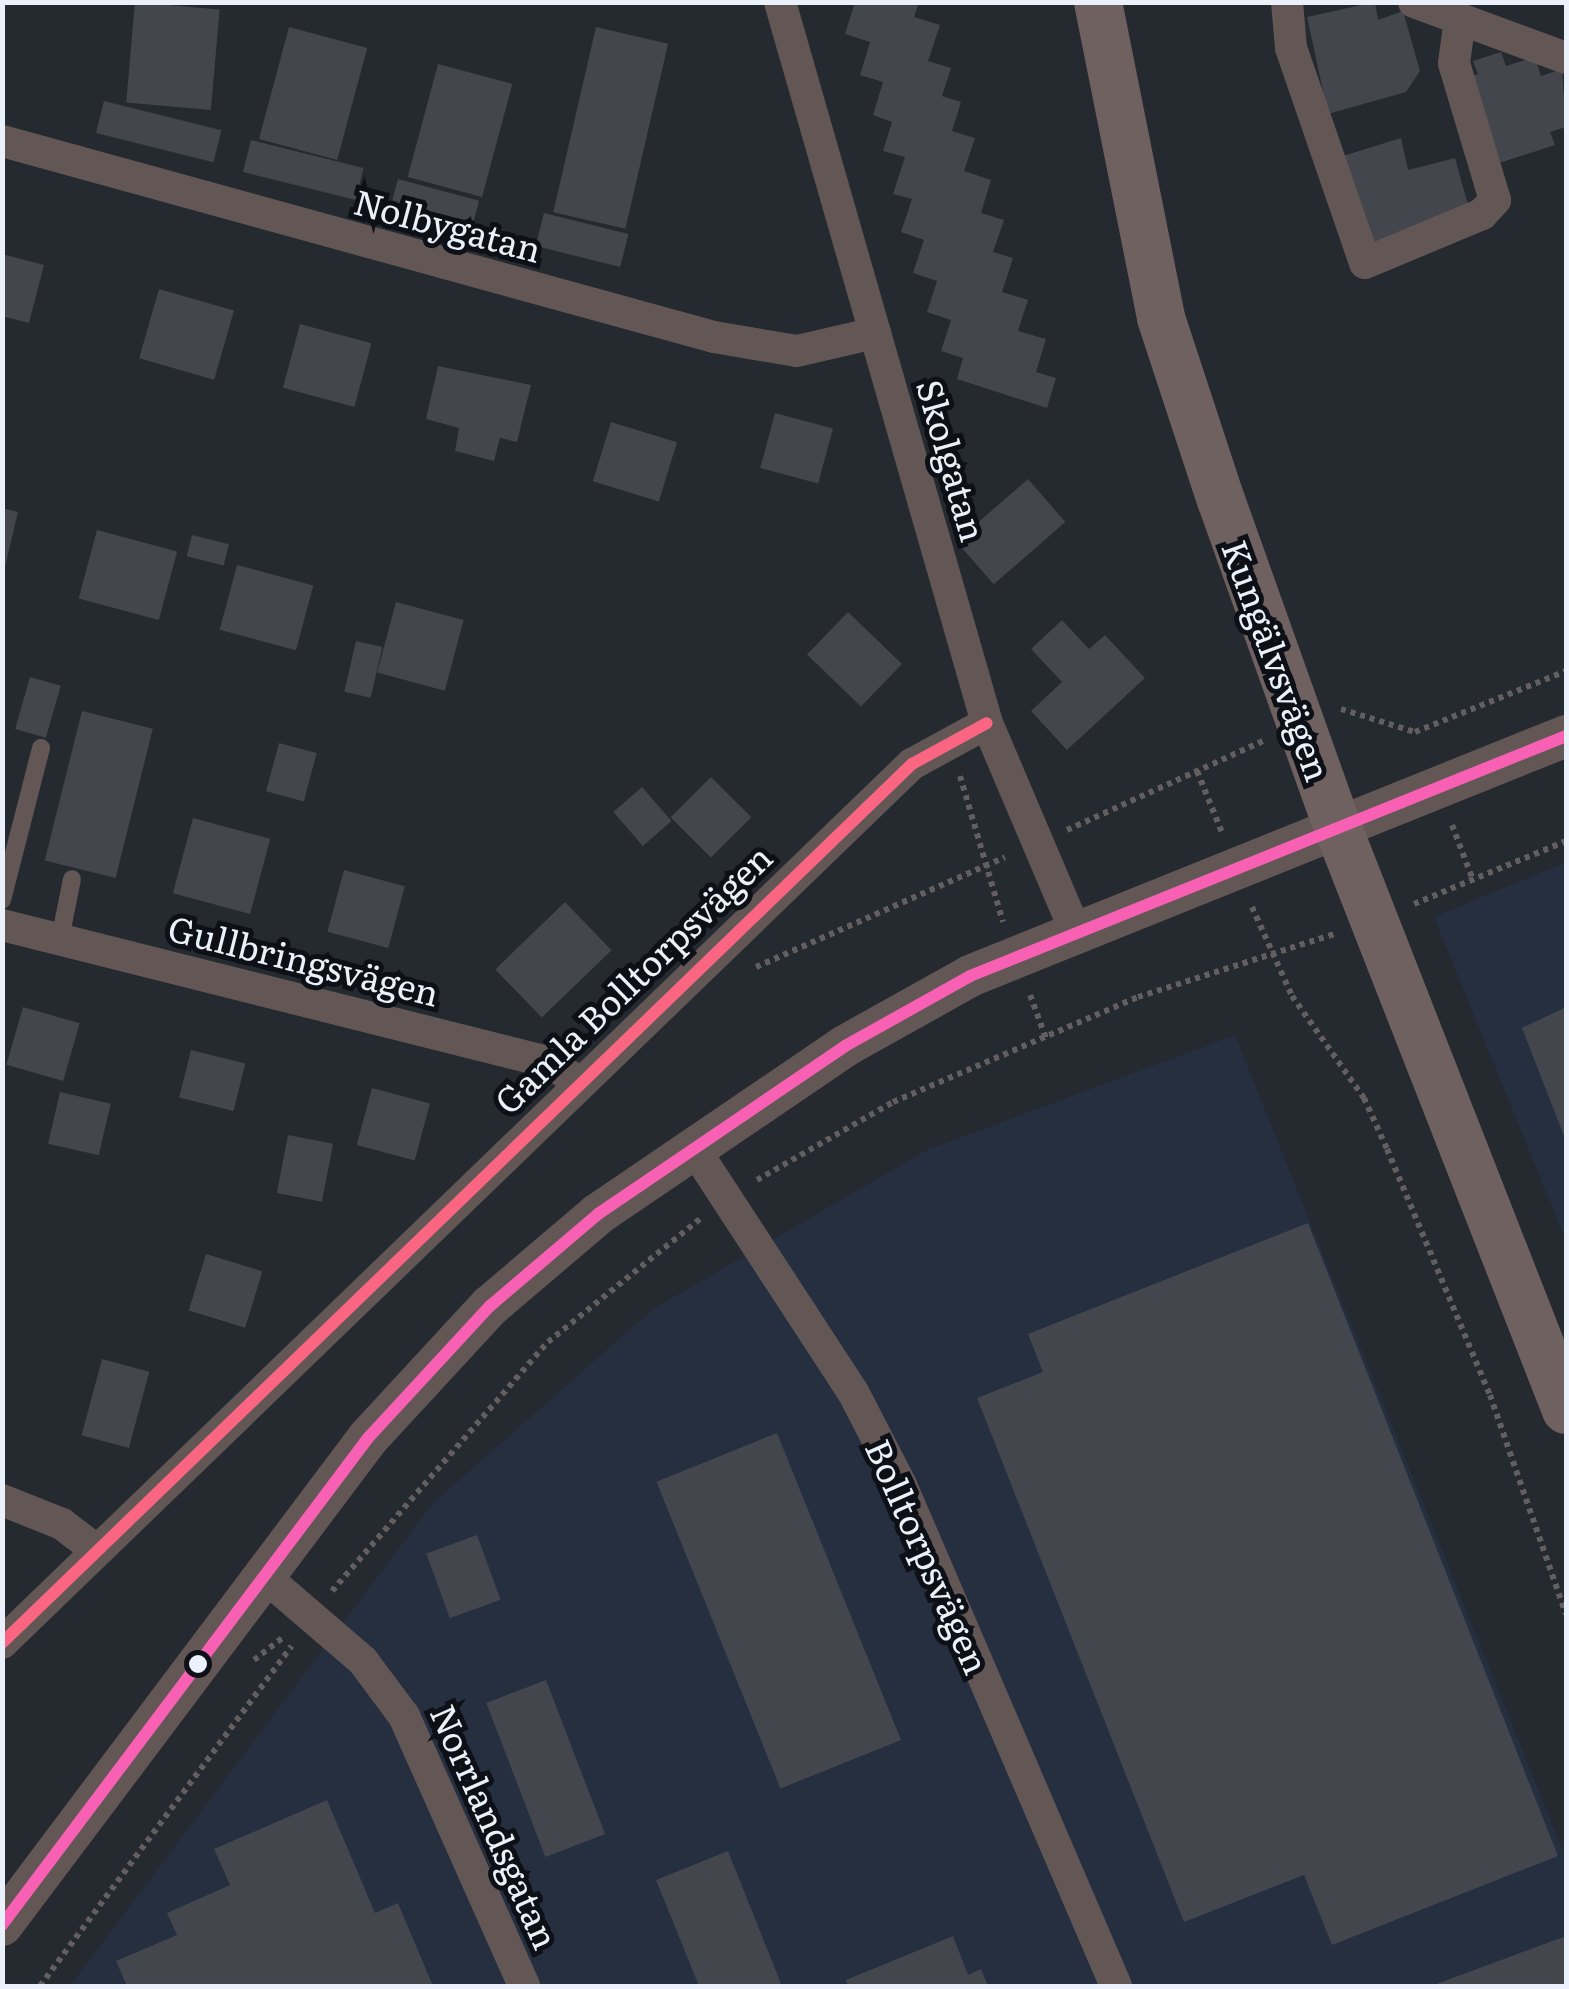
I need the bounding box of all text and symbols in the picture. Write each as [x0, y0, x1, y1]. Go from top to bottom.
street label: Nolbygatan [350, 179, 546, 269]
street label: Skolgatan [910, 374, 996, 546]
street label: Kungälvsvägen [1215, 534, 1341, 786]
street label: Gamla Bolltorpsvägen [485, 835, 779, 1121]
street label: Gullbringsvägen [164, 905, 444, 1013]
street label: Bolltorpsvägen [859, 1432, 999, 1680]
unlabelled marker [188, 1654, 208, 1674]
street label: Norrlandsgatan [423, 1697, 569, 1955]

